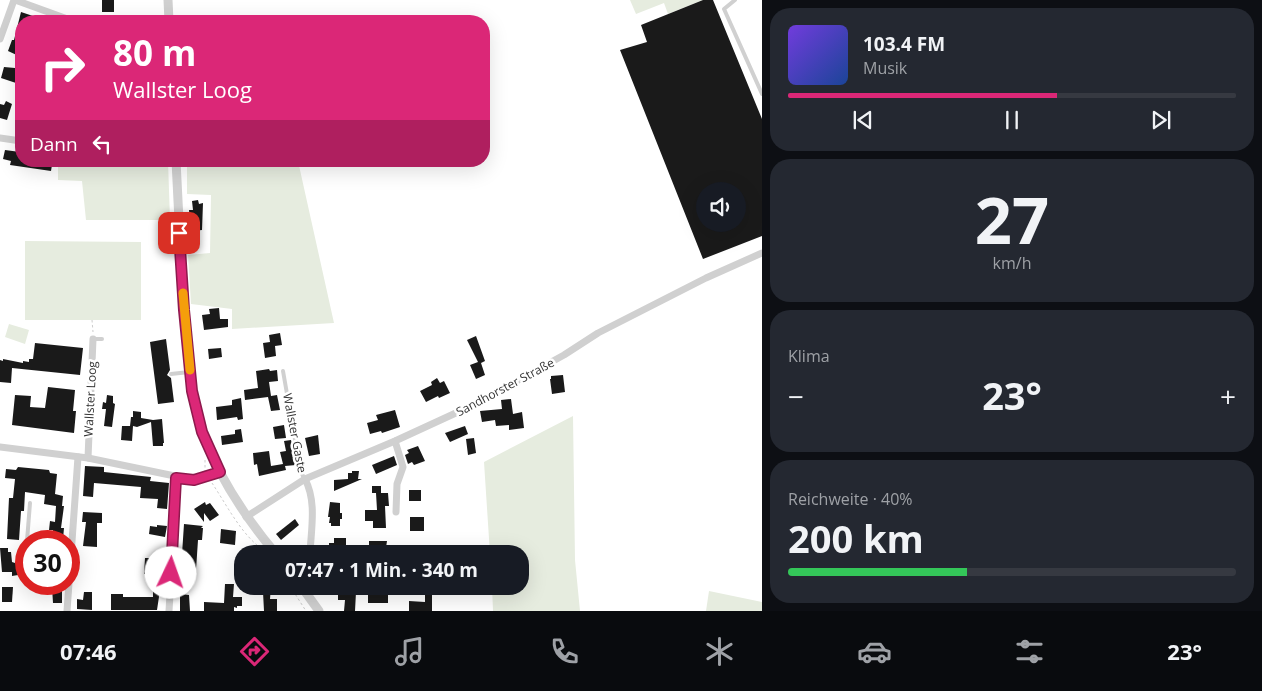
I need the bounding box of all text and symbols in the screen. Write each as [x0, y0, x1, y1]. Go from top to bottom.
text: 80 m [113, 29, 196, 76]
text: 103.4 FM [863, 31, 945, 57]
icon: right [30, 35, 95, 100]
text: Musik [863, 57, 907, 79]
text: Wallster Loog [113, 74, 252, 104]
icon: previous [849, 106, 877, 134]
icon: pause [998, 106, 1026, 134]
icon: next [1147, 106, 1175, 134]
icon: left [88, 130, 116, 158]
text: Dann [30, 131, 78, 157]
text: 27 [975, 175, 1049, 263]
map controls [696, 182, 746, 232]
button: sound [696, 182, 746, 232]
pin [158, 212, 200, 254]
icon: arrive [165, 219, 193, 247]
text: km/h [993, 252, 1031, 274]
text: Klima [788, 345, 830, 367]
street label: Sandhorster Straße [453, 354, 557, 420]
street label: Wallster Loog [80, 360, 100, 437]
text: 23° [982, 369, 1042, 421]
text: − [788, 377, 804, 415]
text: + [1220, 377, 1236, 415]
street label: Wallster Gaste [279, 392, 311, 474]
text: Reichweite · 40% [788, 488, 913, 510]
text: 200 km [788, 512, 924, 564]
speed limit sign: 30 [15, 530, 80, 595]
position arrow [144, 546, 196, 598]
text: 07:47 · 1 Min. · 340 m [285, 557, 478, 583]
icon: directions [237, 634, 272, 669]
icon: music [392, 634, 427, 669]
icon: phone [547, 634, 582, 669]
icon: climate [702, 634, 737, 669]
icon: car [857, 634, 892, 669]
icon: filters [1012, 634, 1047, 669]
text: 07:46 [60, 636, 117, 666]
text: 23° [1167, 636, 1202, 666]

